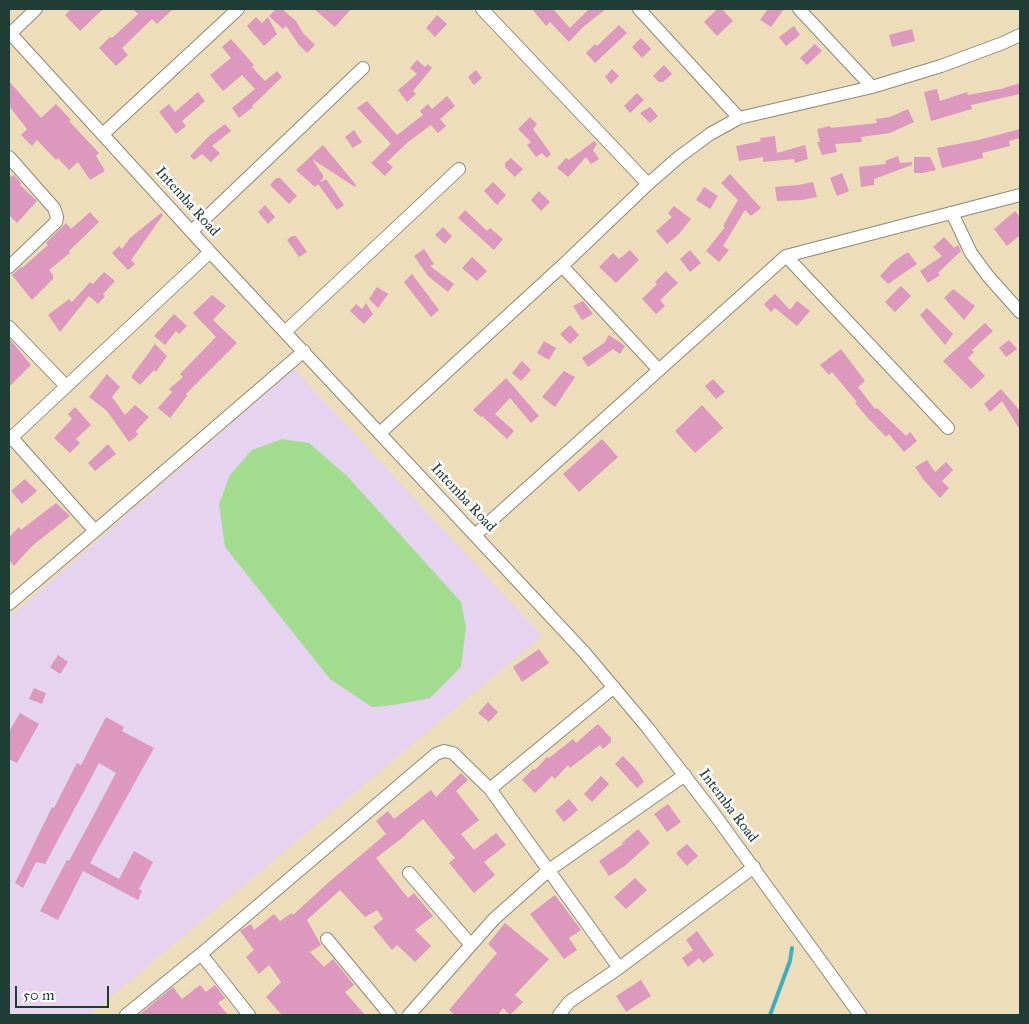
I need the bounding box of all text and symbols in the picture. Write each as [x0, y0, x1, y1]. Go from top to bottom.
street label: Intemba Road [151, 164, 223, 240]
street label: Intemba Road [427, 460, 499, 536]
street label: Intemba Road [695, 766, 761, 846]
scale bar [18, 976, 111, 1008]
text: 50 m [23, 986, 55, 1004]

